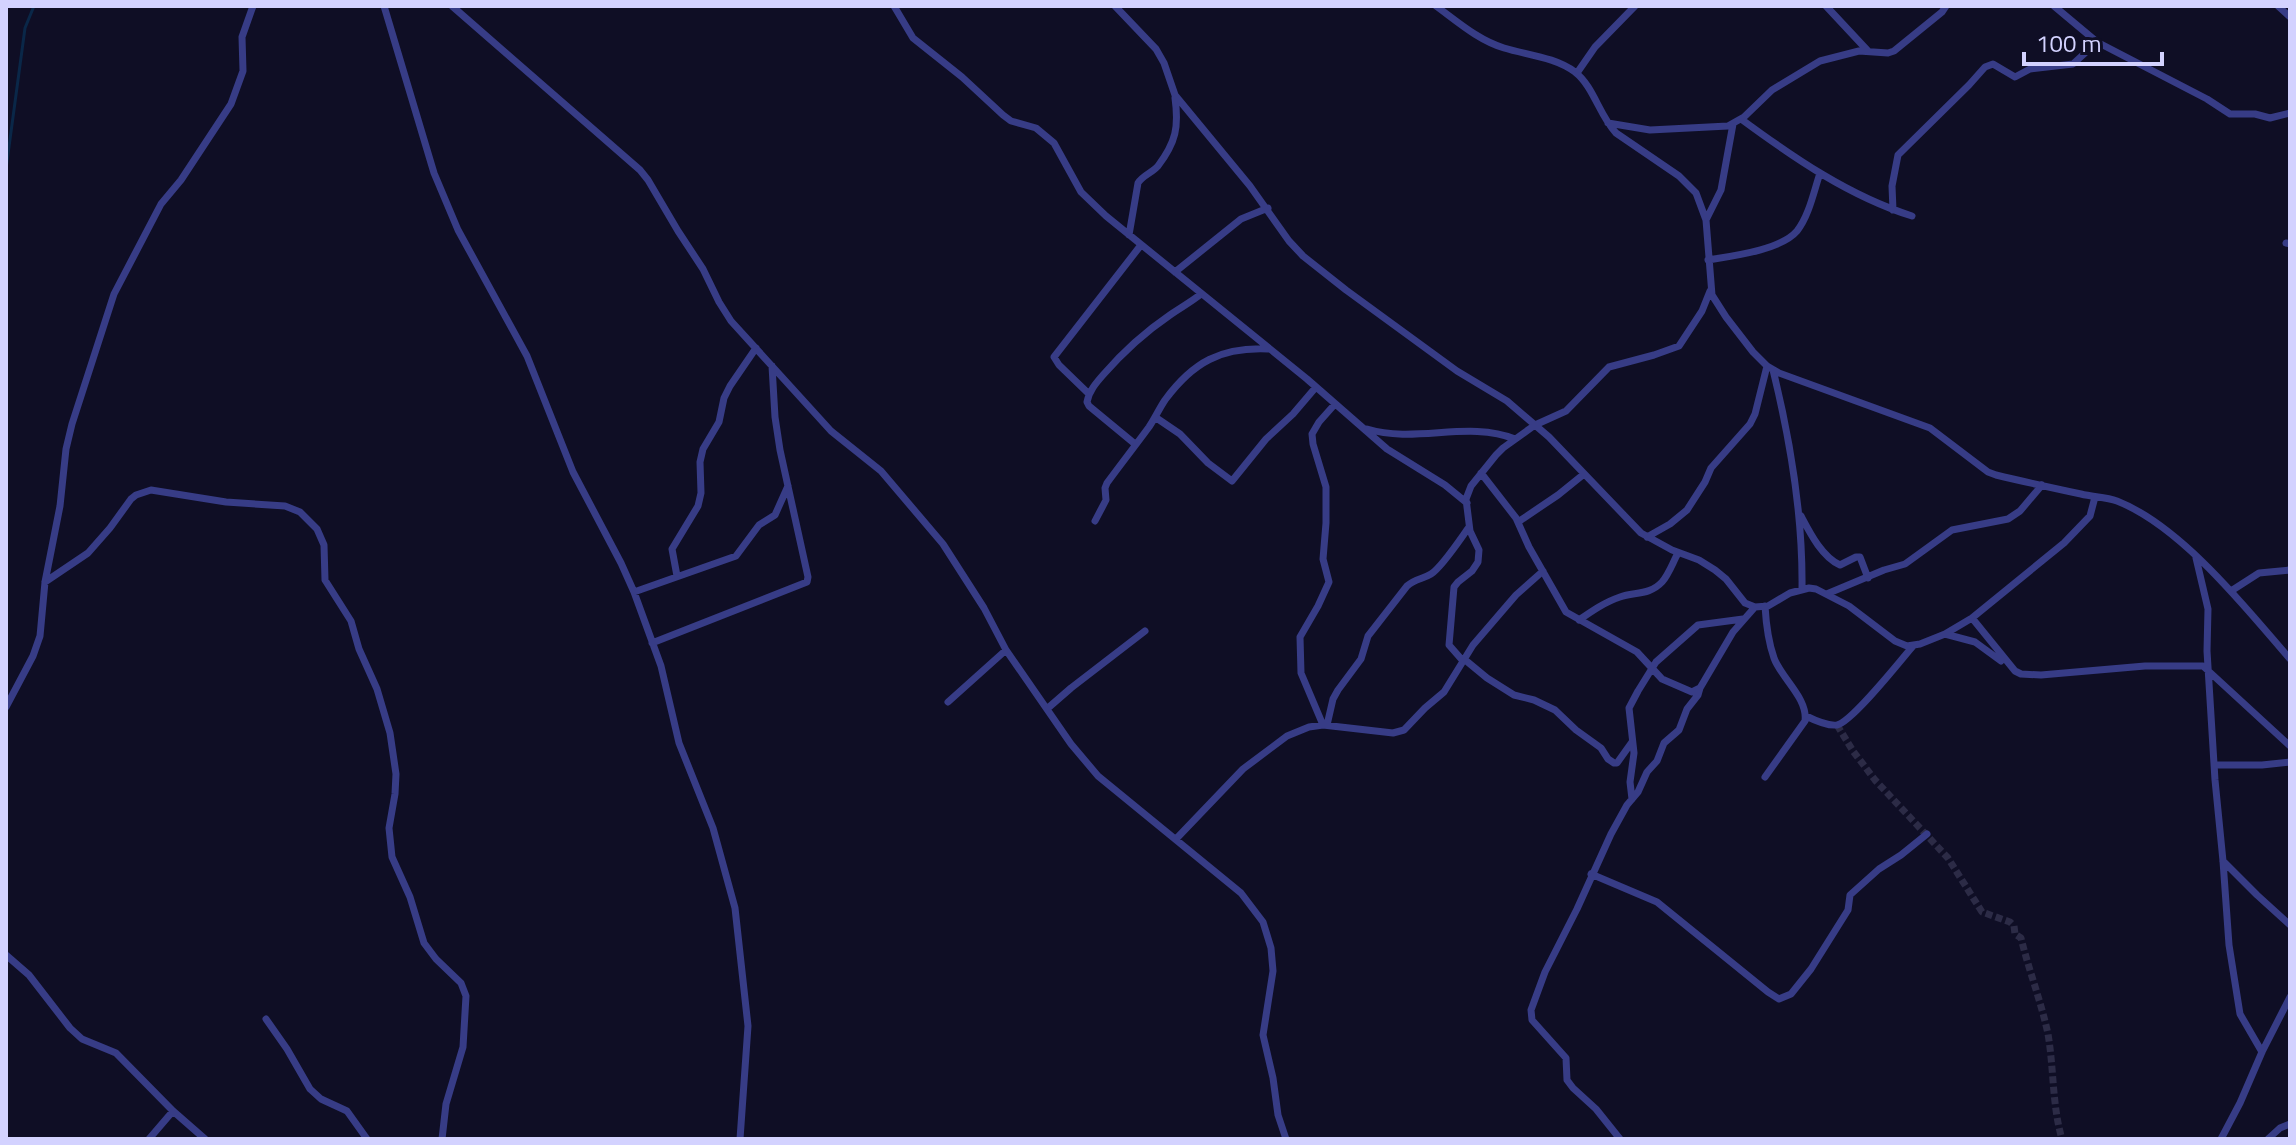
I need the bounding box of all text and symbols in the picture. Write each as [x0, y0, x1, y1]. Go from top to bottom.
scale bar [2024, 16, 2162, 66]
text: 100 m [2036, 25, 2102, 61]

